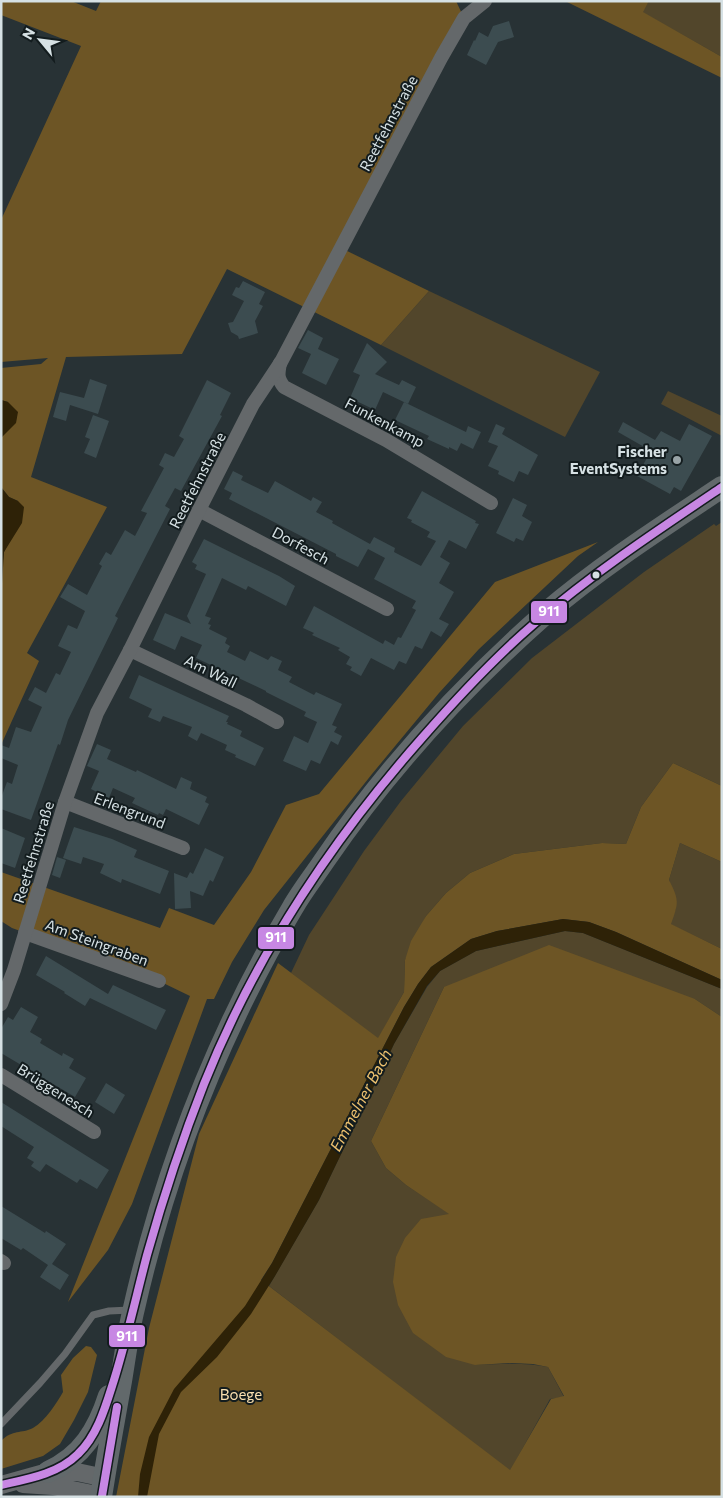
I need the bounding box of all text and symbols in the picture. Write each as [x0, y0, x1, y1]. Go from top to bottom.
north arrow [15, 15, 65, 65]
text: N [18, 25, 38, 42]
street label: Reetfehnstraße [355, 72, 421, 174]
street label: Funkenkamp [342, 393, 428, 451]
street label: Reetfehnstraße [165, 429, 229, 531]
place label: Fischer EventSystems [570, 442, 667, 477]
marker: Fischer EventSystems [671, 454, 683, 466]
street label: Dorfesch [269, 522, 333, 568]
unlabelled marker [591, 570, 601, 580]
line badge: 911 [530, 600, 568, 624]
text: 911 [538, 602, 560, 619]
street label: Am Wall [182, 651, 240, 691]
street label: Erlengrund [92, 788, 168, 832]
street label: Reetfehnstraße [9, 799, 57, 905]
street label: Am Steingraben [43, 915, 151, 969]
line badge: 911 [257, 926, 295, 950]
text: 911 [265, 928, 287, 945]
water label: Emmelner Bach [325, 1046, 395, 1154]
street label: Brüggenesch [14, 1059, 98, 1121]
line badge: 911 [108, 1324, 146, 1348]
text: 911 [116, 1327, 138, 1344]
park label: Boege [220, 1385, 262, 1403]

